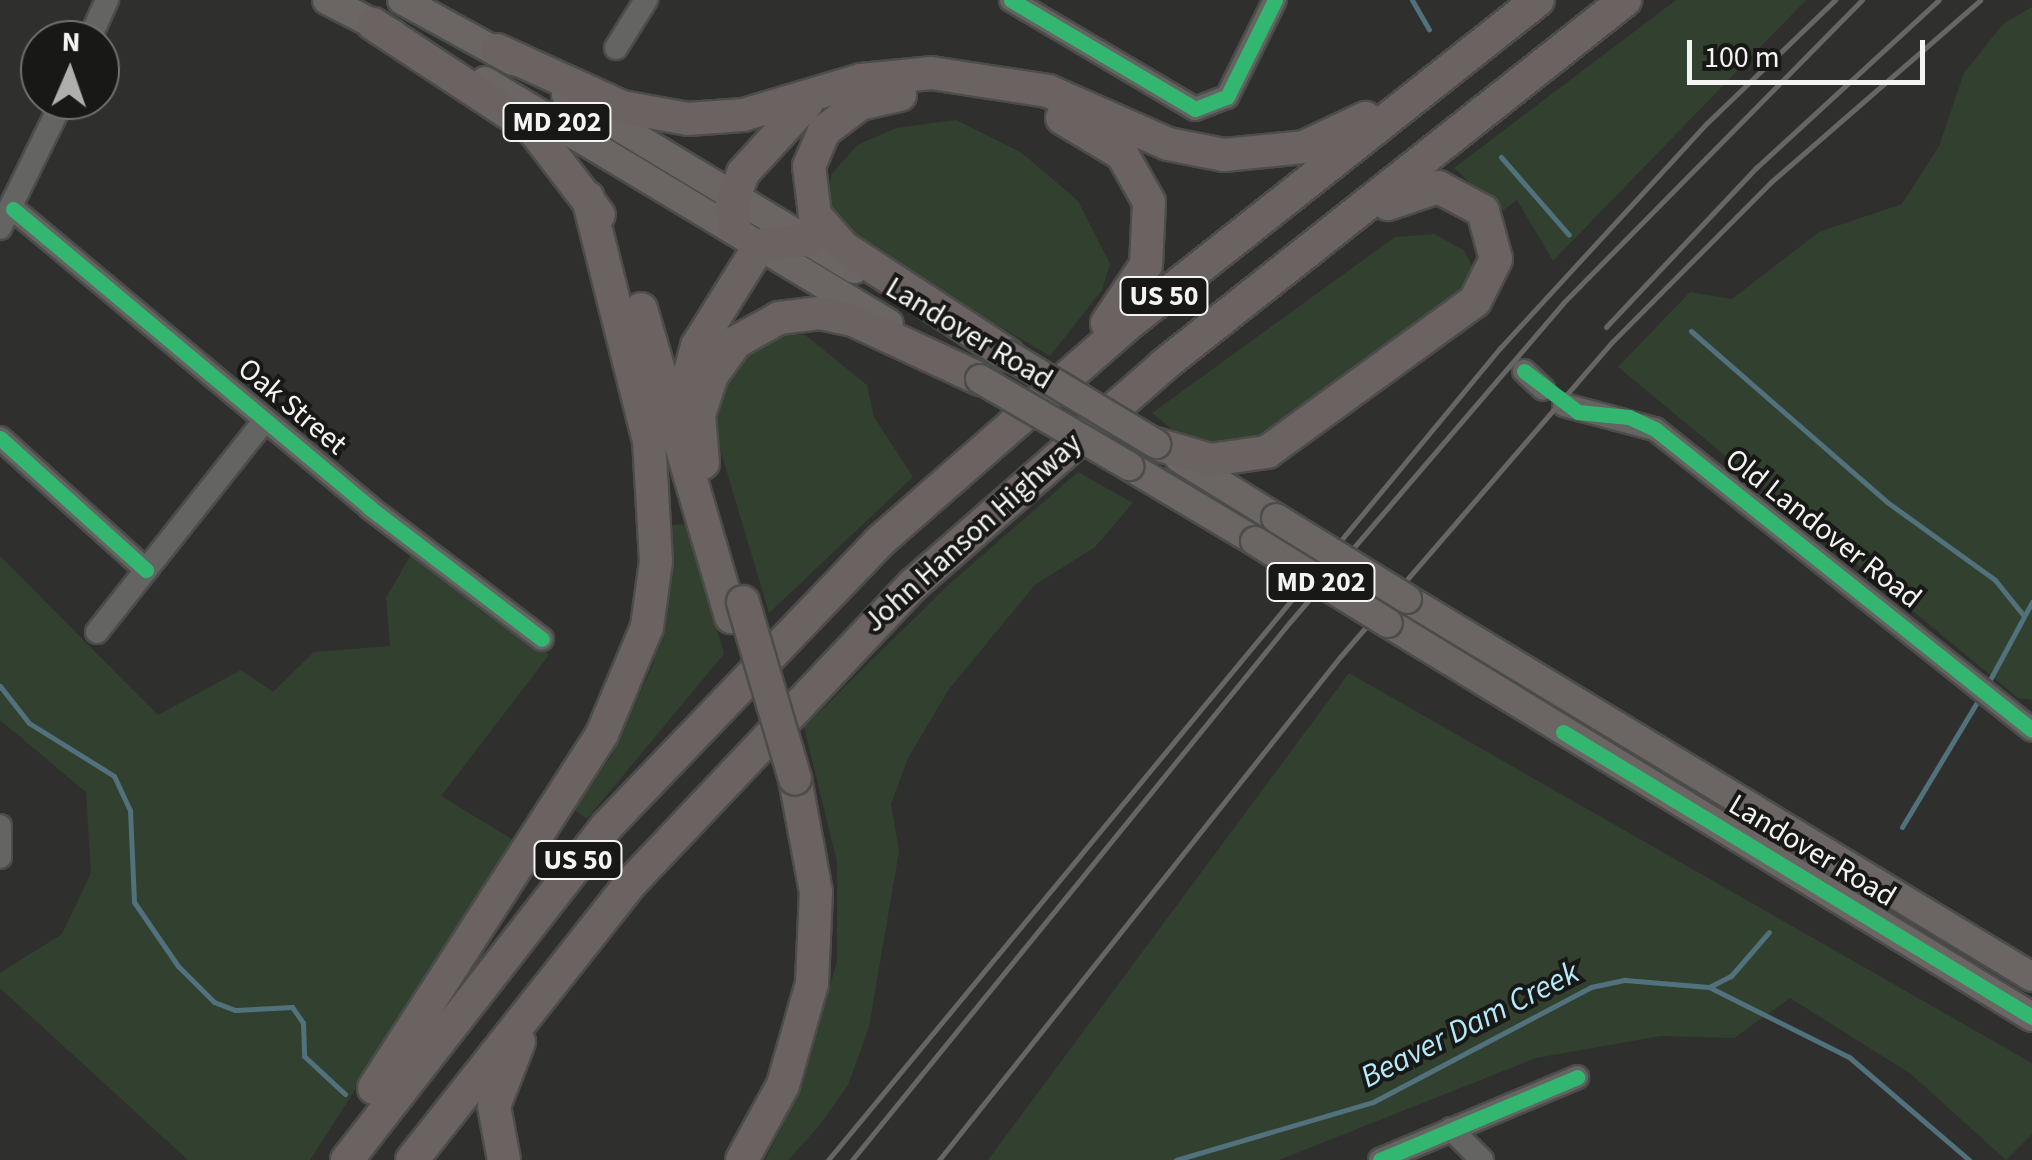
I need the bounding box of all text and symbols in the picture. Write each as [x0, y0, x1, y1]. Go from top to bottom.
north arrow [20, 20, 120, 120]
scale bar [1692, 20, 1930, 82]
text: N [61, 22, 81, 62]
text: 100 m [1704, 36, 1780, 79]
road number: MD 202 [502, 99, 612, 145]
street label: Landover Road [879, 270, 1059, 398]
road number: US 50 [1119, 273, 1209, 319]
street label: Oak Street [230, 351, 354, 463]
street label: John Hanson Highway [857, 426, 1089, 640]
street label: Old Landover Road [1718, 441, 1928, 617]
road number: MD 202 [1266, 559, 1376, 605]
street label: Landover Road [1722, 787, 1902, 915]
road number: US 50 [533, 837, 623, 883]
water label: Beaver Dam Creek [1354, 953, 1586, 1097]

